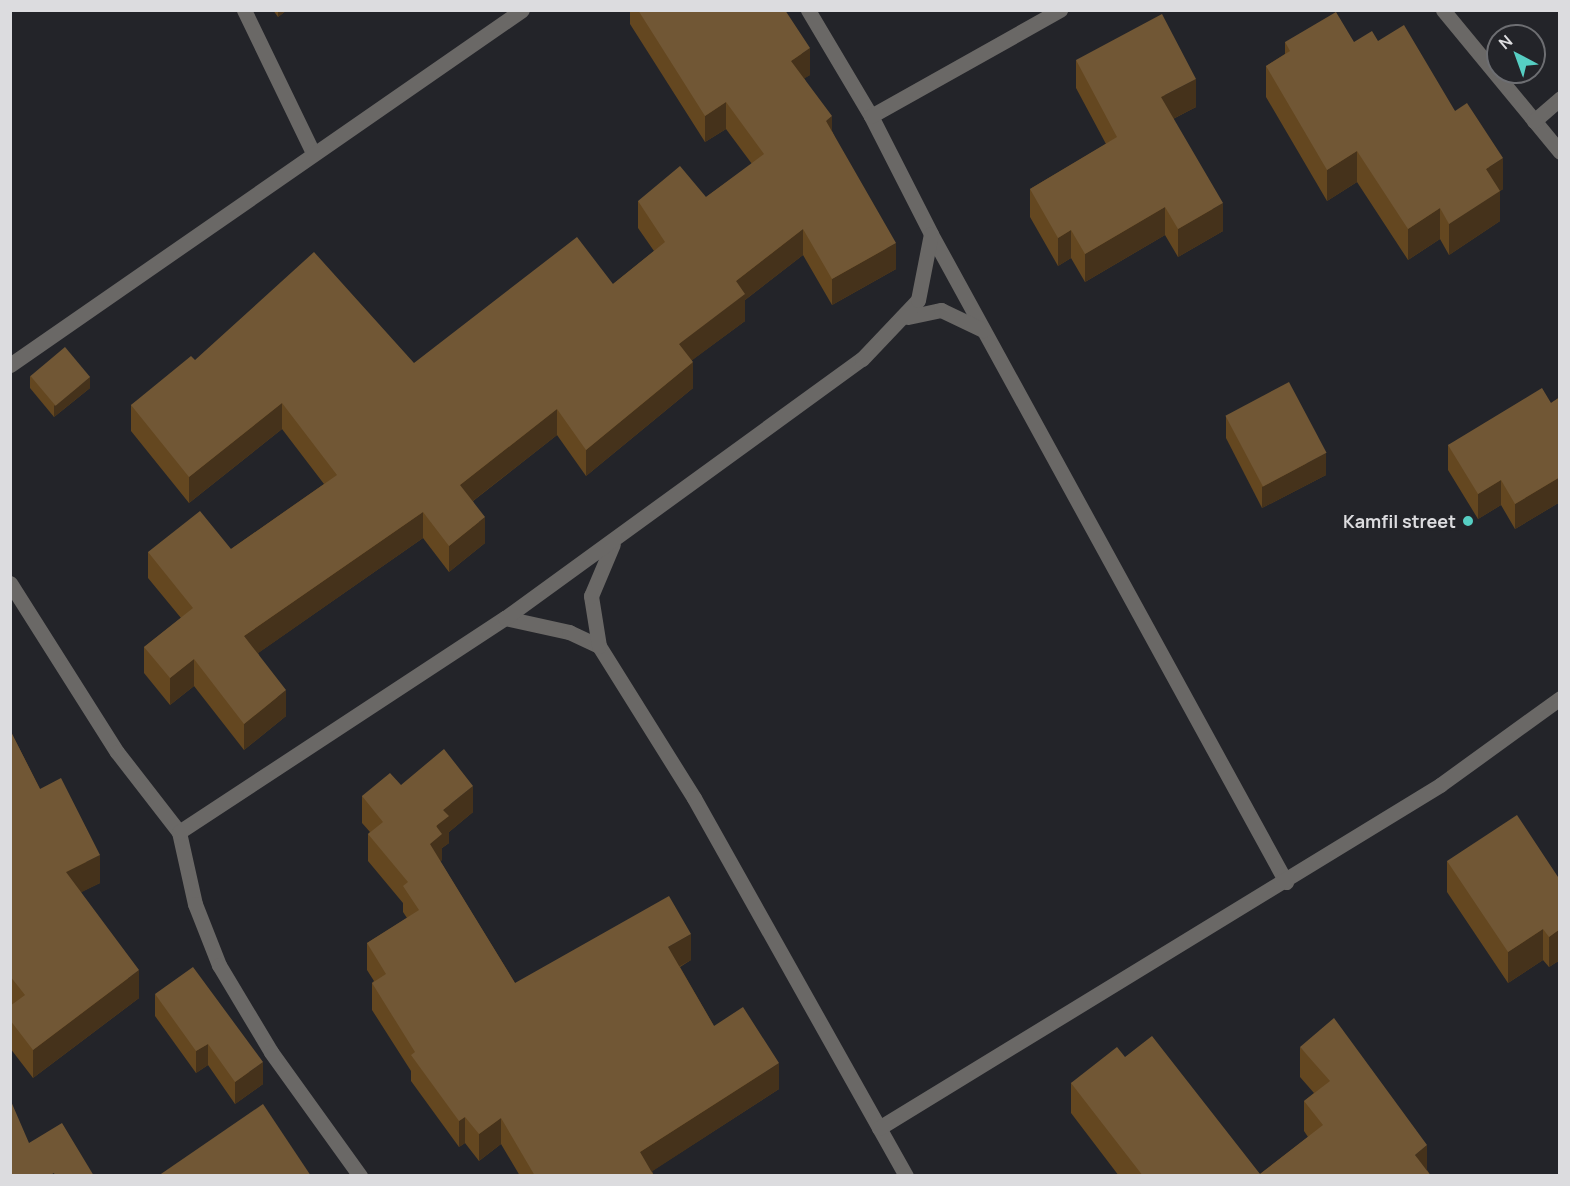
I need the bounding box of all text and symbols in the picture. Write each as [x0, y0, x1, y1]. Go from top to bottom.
north arrow [1486, 24, 1546, 84]
text: N [1494, 30, 1517, 54]
place label: Kamfil street [1343, 510, 1456, 532]
marker: Kamfil street [1461, 514, 1475, 528]

